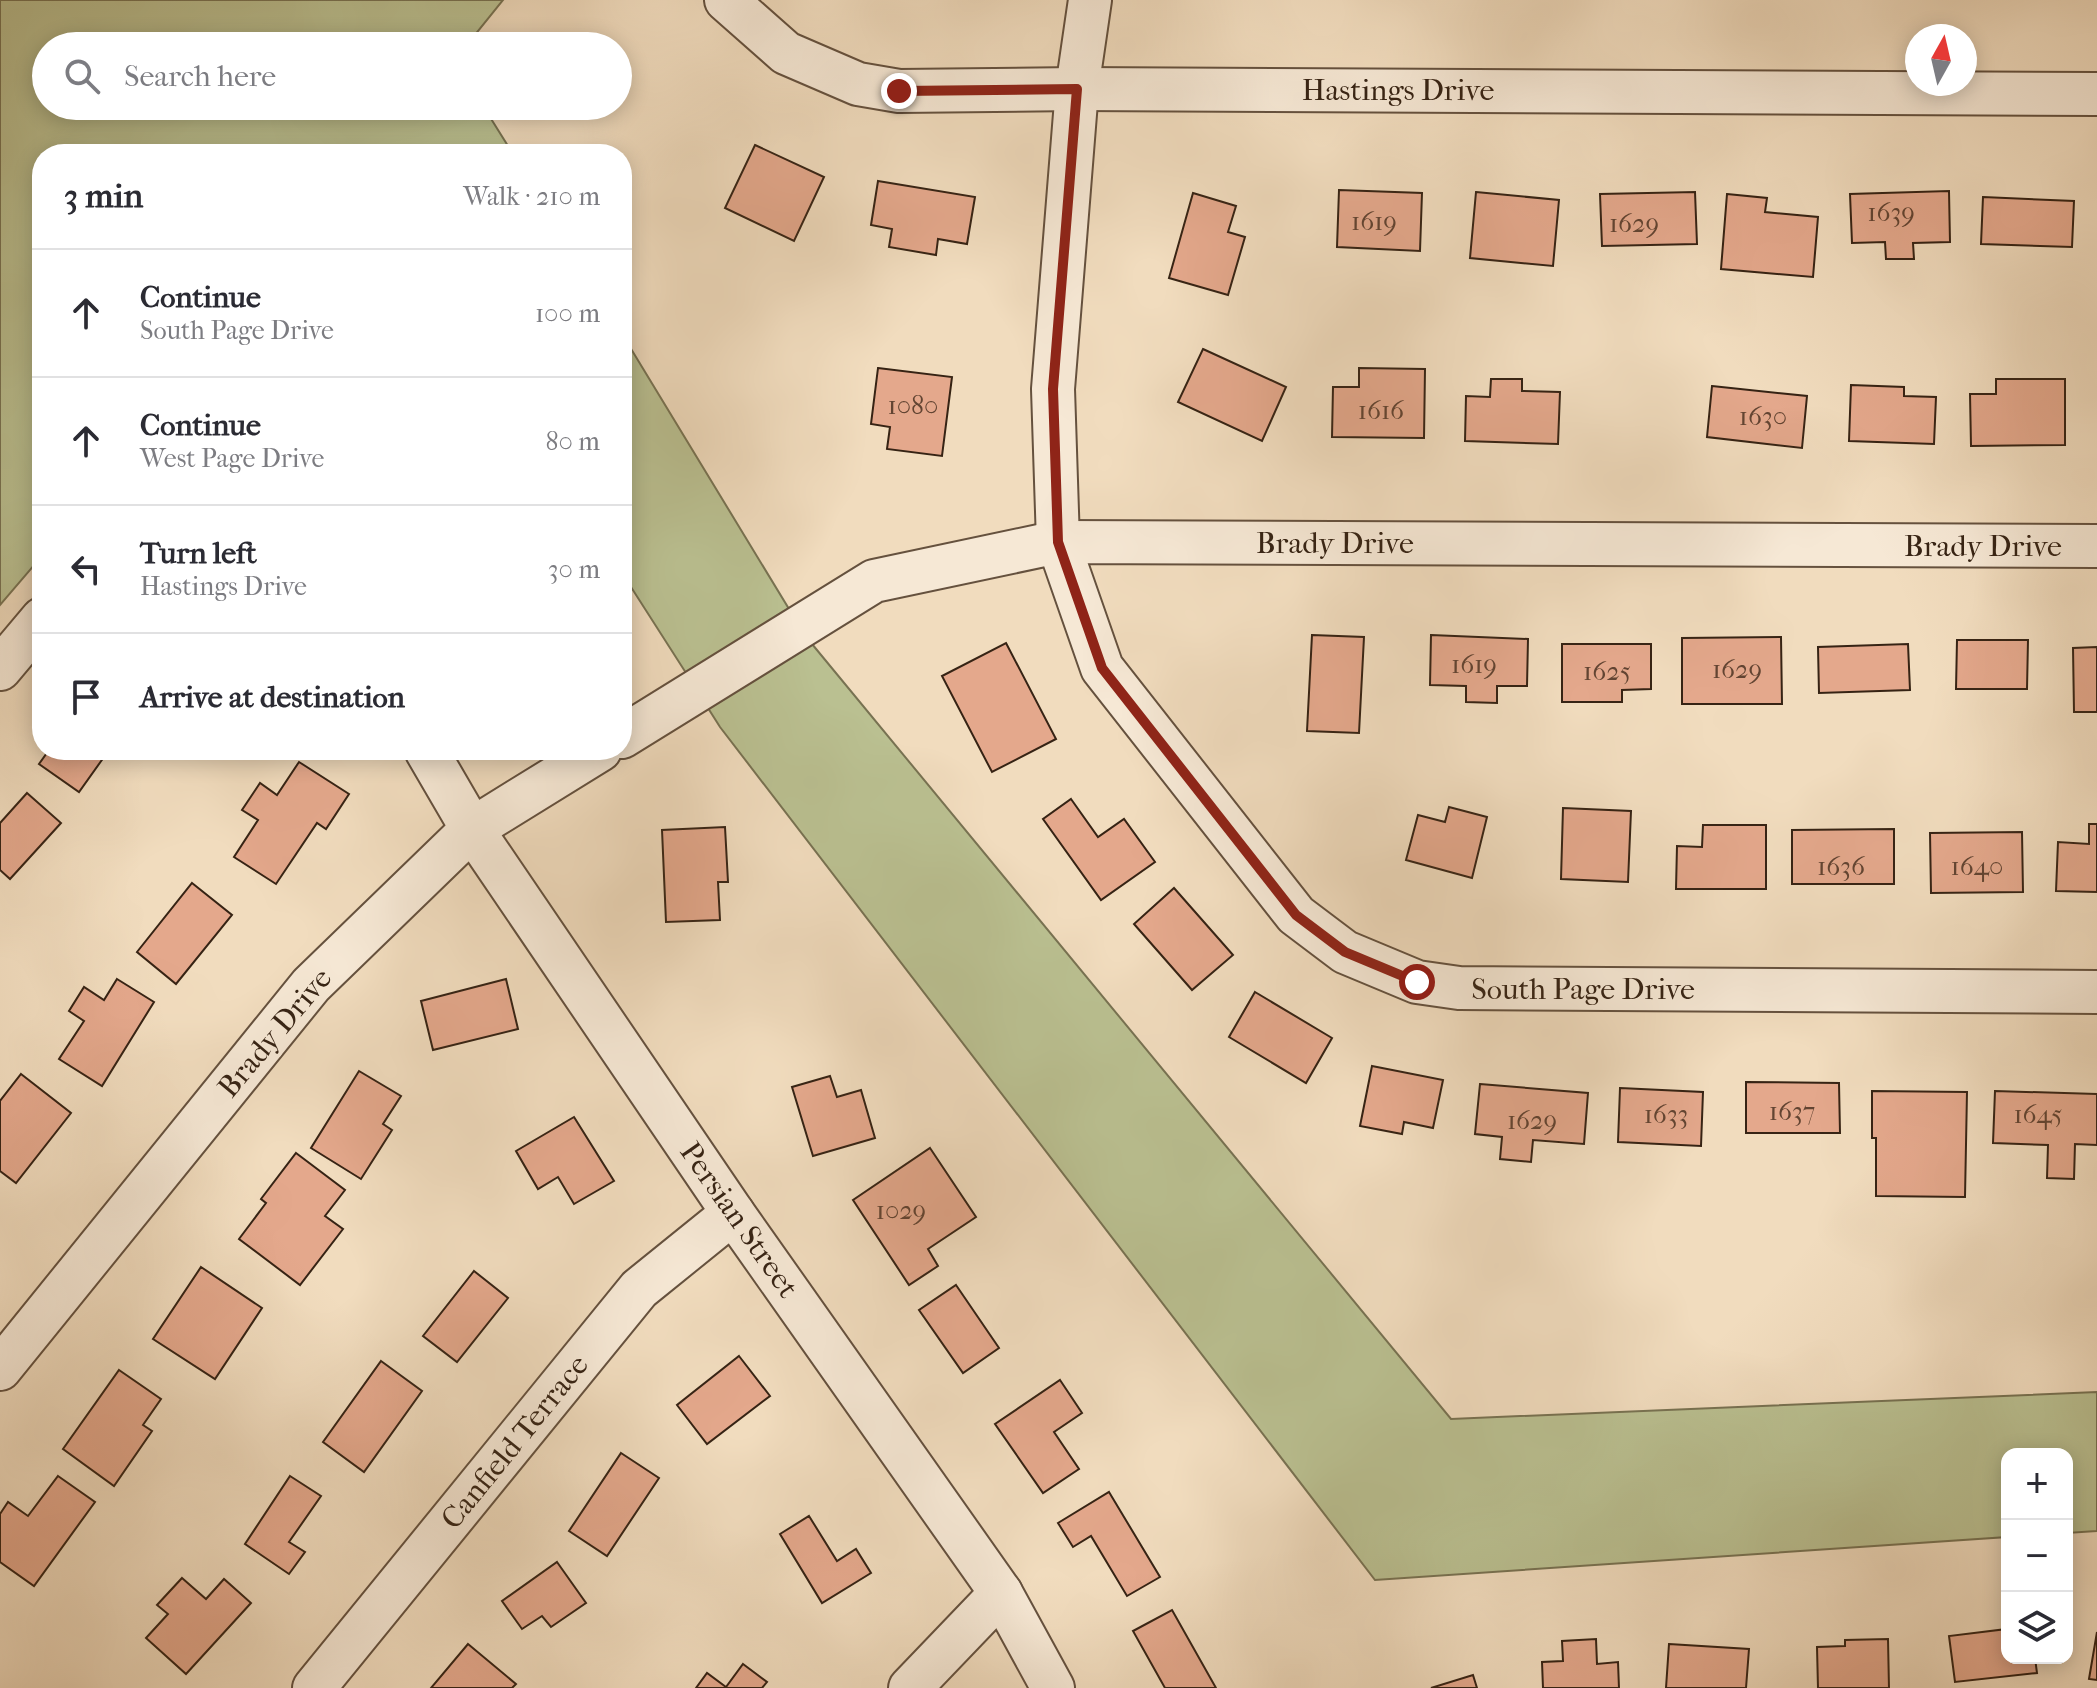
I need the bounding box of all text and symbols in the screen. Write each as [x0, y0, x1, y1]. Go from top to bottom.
north arrow [1905, 24, 1977, 96]
search box [32, 32, 632, 120]
icon: search [60, 54, 104, 98]
text: Search here [124, 59, 276, 94]
route end [881, 73, 917, 109]
street label: Hastings Drive [1302, 73, 1494, 108]
text: 3 min [64, 176, 143, 216]
text: Walk · 210 m [463, 181, 600, 212]
house number: 1639 [1867, 197, 1915, 228]
house number: 1619 [1351, 206, 1397, 237]
house number: 1629 [1609, 208, 1659, 239]
text: Continue [140, 280, 261, 315]
icon: ahead [64, 291, 108, 335]
text: 100 m [535, 298, 600, 329]
text: South Page Drive [140, 315, 334, 346]
house number: 1080 [888, 390, 938, 421]
house number: 1616 [1358, 395, 1405, 426]
house number: 1630 [1739, 401, 1787, 432]
text: Continue [140, 408, 261, 443]
icon: ahead [64, 419, 108, 463]
text: 80 m [545, 426, 600, 457]
text: West Page Drive [140, 443, 324, 474]
street label: Brady Drive [1256, 526, 1414, 561]
street label: Brady Drive [1904, 529, 2062, 564]
text: Turn left [140, 536, 257, 571]
icon: left [64, 547, 108, 591]
text: 30 m [548, 554, 600, 585]
text: Hastings Drive [140, 571, 307, 602]
house number: 1619 [1451, 649, 1497, 680]
house number: 1629 [1712, 654, 1762, 685]
house number: 1625 [1583, 656, 1631, 687]
icon: arrive [64, 675, 108, 719]
text: Arrive at destination [140, 680, 405, 715]
house number: 1636 [1817, 851, 1866, 882]
house number: 1640 [1951, 851, 2003, 882]
street label: Brady Drive [211, 961, 339, 1105]
route start [1399, 964, 1435, 1000]
street label: South Page Drive [1471, 972, 1695, 1007]
house number: 1637 [1769, 1096, 1815, 1127]
house number: 1633 [1644, 1099, 1688, 1130]
house number: 1645 [2013, 1099, 2063, 1130]
house number: 1629 [1507, 1105, 1557, 1136]
street label: Persian Street [673, 1135, 806, 1305]
house number: 1029 [876, 1195, 926, 1226]
street label: Canfield Terrace [434, 1348, 596, 1536]
map controls [2001, 1448, 2073, 1664]
button: + [2001, 1448, 2073, 1520]
button: − [2001, 1520, 2073, 1592]
button: layers [2001, 1592, 2073, 1664]

